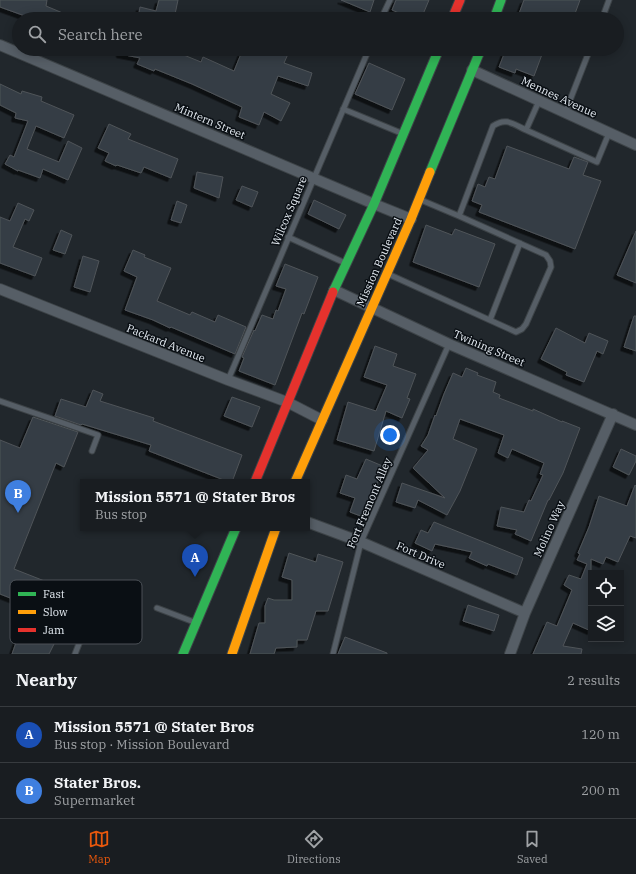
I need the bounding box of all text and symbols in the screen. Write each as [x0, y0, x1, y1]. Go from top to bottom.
search box [12, 12, 624, 56]
icon: search [26, 23, 48, 45]
text: Search here [58, 25, 143, 44]
street label: Mennes Avenue [519, 73, 599, 121]
street label: Mintern Street [173, 100, 247, 142]
street label: Wilcox Square [268, 174, 310, 248]
street label: Mission Boulevard [353, 215, 405, 309]
street label: Packard Avenue [125, 321, 207, 365]
street label: Twining Street [451, 327, 527, 369]
your location [380, 425, 400, 445]
street label: Fort Fremont Alley [344, 455, 395, 551]
popup [80, 479, 310, 531]
pin: B [5, 480, 31, 513]
text: Mission 5571 @ Stater Bros [95, 487, 295, 506]
street label: Molino Way [530, 499, 568, 559]
text: Bus stop [95, 506, 147, 523]
street label: Fort Drive [394, 538, 448, 572]
pin: A [182, 544, 208, 577]
map controls [588, 570, 624, 642]
button: locate [588, 570, 624, 606]
legend [10, 580, 142, 644]
text: Fast [43, 587, 65, 601]
text: Slow [43, 605, 68, 619]
button: layers [588, 606, 624, 642]
text: Jam [43, 623, 65, 637]
text: Nearby [16, 669, 77, 691]
text: 2 results [567, 672, 620, 689]
text: Mission 5571 @ Stater Bros [54, 717, 254, 736]
text: A [24, 726, 34, 743]
text: 120 m [581, 726, 620, 743]
text: Bus stop · Mission Boulevard [54, 736, 230, 753]
text: Stater Bros. [54, 773, 141, 792]
text: B [24, 782, 34, 799]
text: 200 m [581, 782, 620, 799]
text: Supermarket [54, 792, 135, 809]
tab: Map [88, 828, 111, 866]
tab: Directions [287, 828, 341, 866]
tab: Saved [517, 828, 548, 866]

